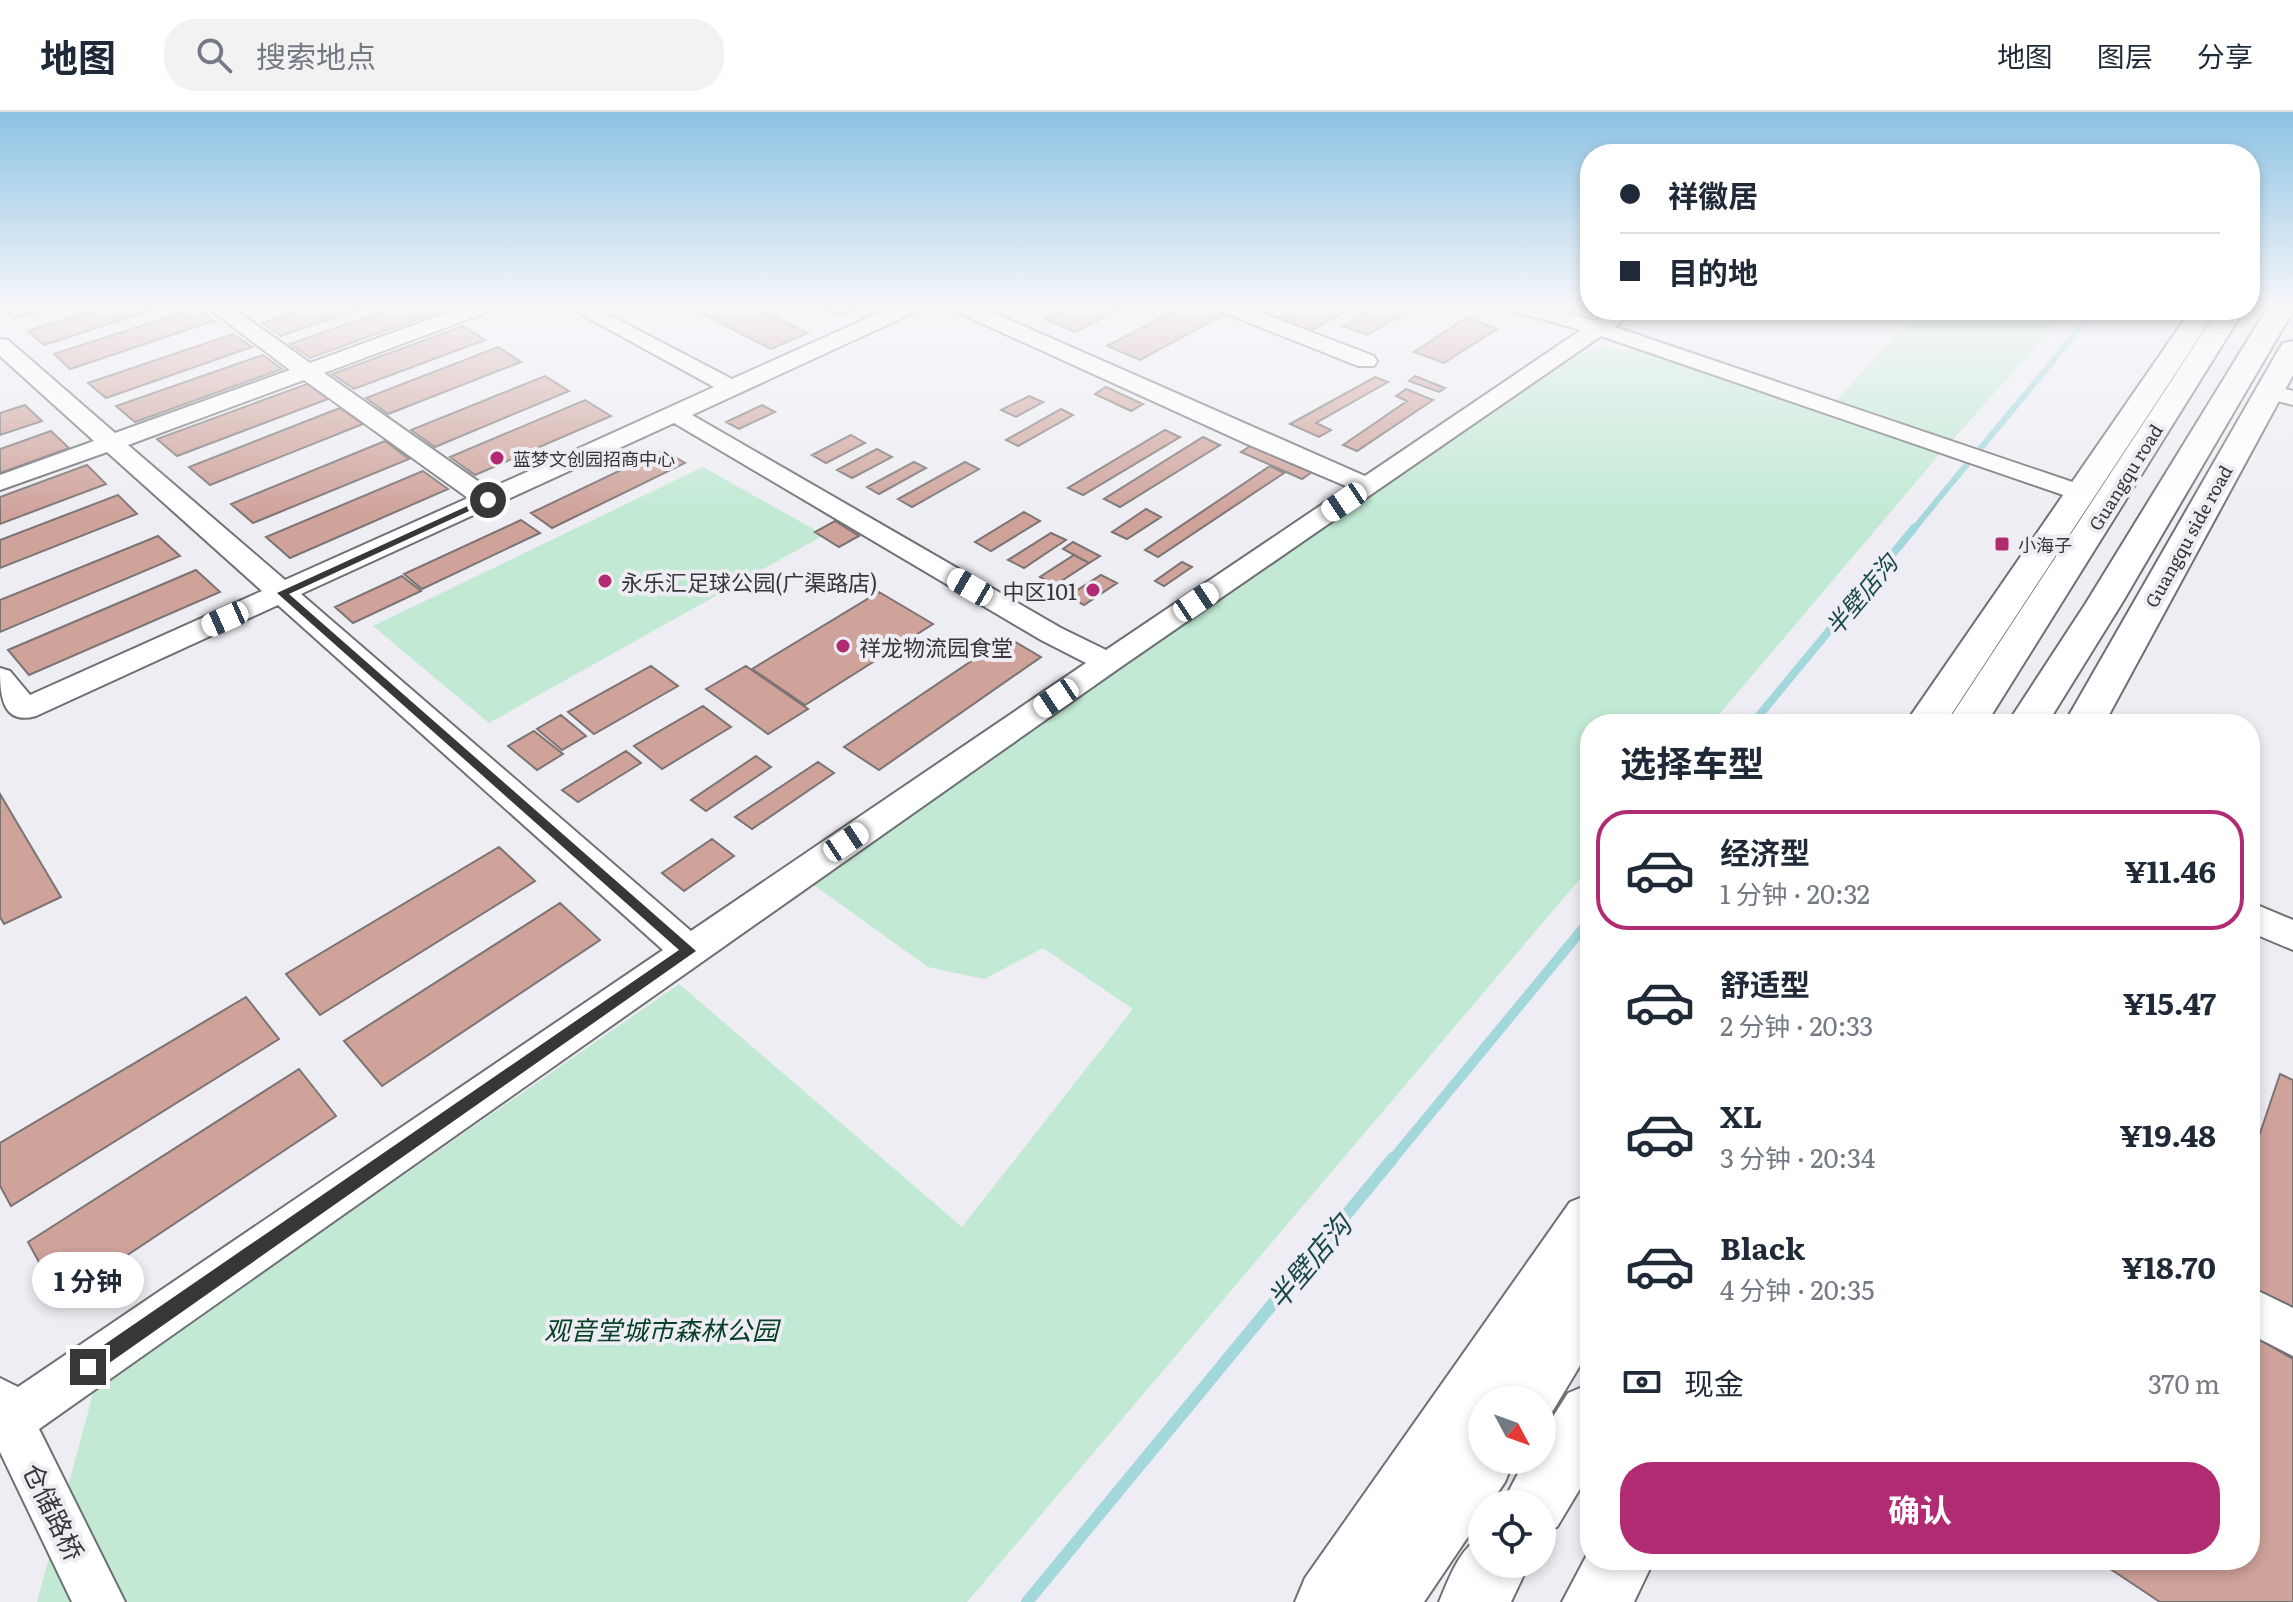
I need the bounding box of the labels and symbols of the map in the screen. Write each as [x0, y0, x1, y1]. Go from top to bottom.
street label: Guangqu road [2081, 418, 2169, 536]
place label: 蓝梦文创园招商中心 [513, 445, 675, 472]
marker: 蓝梦文创园招商中心 [488, 449, 506, 467]
street label: Guangqu side road [2138, 460, 2238, 612]
car [1317, 479, 1371, 525]
route start [470, 482, 506, 518]
place label: 小海子 [2018, 531, 2072, 558]
marker: 小海子 [1993, 535, 2011, 553]
water label: 半壁店沟 [1816, 544, 1906, 642]
place label: 永乐汇足球公园(广渠路店) [621, 565, 878, 598]
car [943, 565, 997, 609]
marker: 永乐汇足球公园(广渠路店) [596, 572, 614, 590]
place label: 中区101 [1002, 574, 1077, 607]
car [1169, 579, 1223, 625]
marker: 中区101 [1084, 581, 1102, 599]
car [198, 598, 252, 640]
place label: 祥龙物流园食堂 [859, 630, 1013, 663]
marker: 祥龙物流园食堂 [834, 637, 852, 655]
car [1029, 675, 1083, 721]
car [819, 819, 873, 865]
water label: 半壁店沟 [1256, 1202, 1362, 1317]
callout: 1 分钟 [32, 1251, 144, 1307]
park label: 观音堂城市森林公园 [544, 1309, 782, 1348]
route end [70, 1349, 106, 1385]
north arrow [1468, 1386, 1556, 1474]
street label: 仓储路桥 [15, 1456, 95, 1566]

